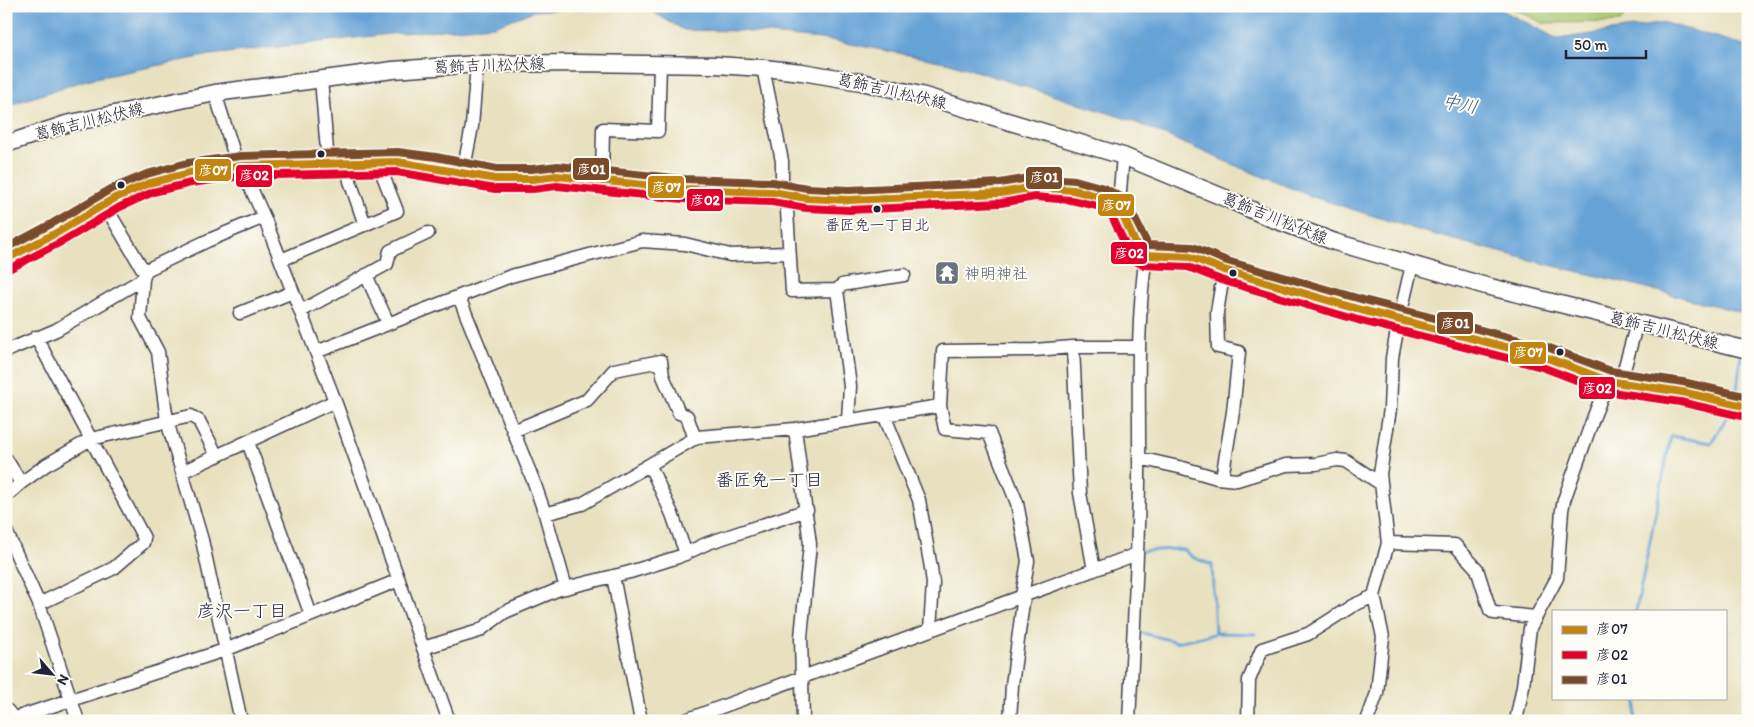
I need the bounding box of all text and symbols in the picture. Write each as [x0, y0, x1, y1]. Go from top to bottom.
scale bar [1566, 28, 1646, 60]
text: 50 m [1574, 36, 1607, 54]
street label: 葛飾吉川松伏線 [433, 54, 545, 76]
street label: 葛飾吉川松伏線 [835, 69, 949, 113]
water label: 中川 [1440, 89, 1480, 119]
street label: 葛飾吉川松伏線 [32, 98, 146, 144]
unlabelled marker [316, 149, 326, 159]
line badge: 彦01 [572, 157, 610, 181]
line badge: 彦07 [194, 158, 232, 182]
text: 彦01 [576, 161, 606, 178]
text: 彦07 [198, 162, 228, 179]
line badge: 彦02 [235, 164, 273, 188]
line badge: 彦01 [1025, 166, 1063, 190]
text: 彦02 [239, 167, 270, 184]
text: 彦01 [1029, 169, 1059, 186]
line badge: 彦07 [647, 175, 685, 199]
text: 彦07 [651, 179, 681, 196]
unlabelled marker [116, 180, 126, 190]
line badge: 彦02 [686, 188, 724, 212]
street label: 葛飾吉川松伏線 [1220, 188, 1330, 248]
text: 彦02 [690, 192, 721, 209]
line badge: 彦07 [1097, 193, 1135, 217]
text: 彦07 [1101, 197, 1131, 214]
marker: 番匠免一丁目北 [872, 204, 882, 214]
place label: 番匠免一丁目北 [824, 216, 930, 234]
line badge: 彦02 [1110, 241, 1148, 265]
text: 彦02 [1114, 245, 1145, 262]
temple icon: 神明神社 [934, 260, 960, 286]
place label: 神明神社 [964, 264, 1028, 283]
unlabelled marker [1228, 268, 1238, 278]
street label: 葛飾吉川松伏線 [1607, 307, 1721, 353]
line badge: 彦01 [1436, 311, 1474, 335]
text: 彦01 [1440, 315, 1470, 332]
line badge: 彦07 [1509, 341, 1547, 365]
text: 彦07 [1513, 344, 1543, 361]
unlabelled marker [1555, 347, 1565, 357]
line badge: 彦02 [1578, 376, 1616, 400]
text: 彦02 [1582, 380, 1613, 397]
district label: 番匠免一丁目 [715, 469, 823, 491]
district label: 彦沢一丁目 [197, 600, 287, 622]
legend [1552, 610, 1726, 700]
text: 彦07 [1596, 620, 1628, 638]
text: 彦02 [1596, 646, 1628, 664]
north arrow [28, 650, 78, 700]
text: 彦01 [1596, 670, 1627, 688]
text: N [53, 672, 73, 688]

